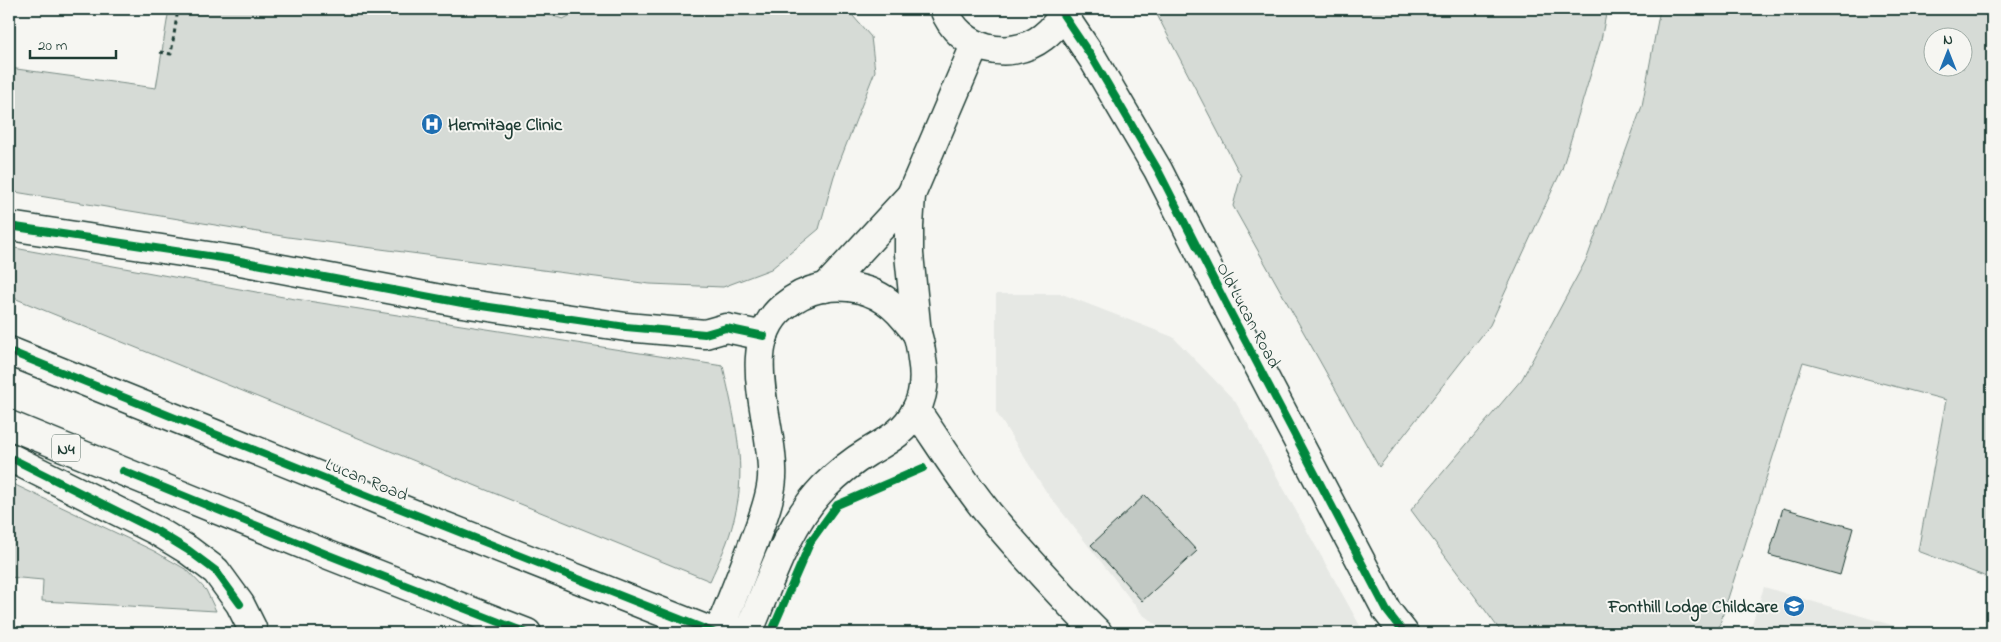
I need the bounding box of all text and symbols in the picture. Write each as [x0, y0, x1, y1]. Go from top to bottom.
scale bar [30, 28, 116, 60]
north arrow [1924, 28, 1974, 78]
text: N [1943, 30, 1953, 51]
text: 20 m [38, 35, 68, 57]
hospital icon: Hermitage Clinic [420, 112, 444, 136]
place label: Hermitage Clinic [448, 113, 563, 140]
street label: Old Lucan Road [1208, 258, 1286, 374]
road number: N4 [52, 434, 80, 462]
street label: Lucan Road [321, 452, 412, 509]
school or university icon: Fonthill Lodge Childcare [1782, 594, 1806, 618]
place label: Fonthill Lodge Childcare [1607, 595, 1779, 622]

